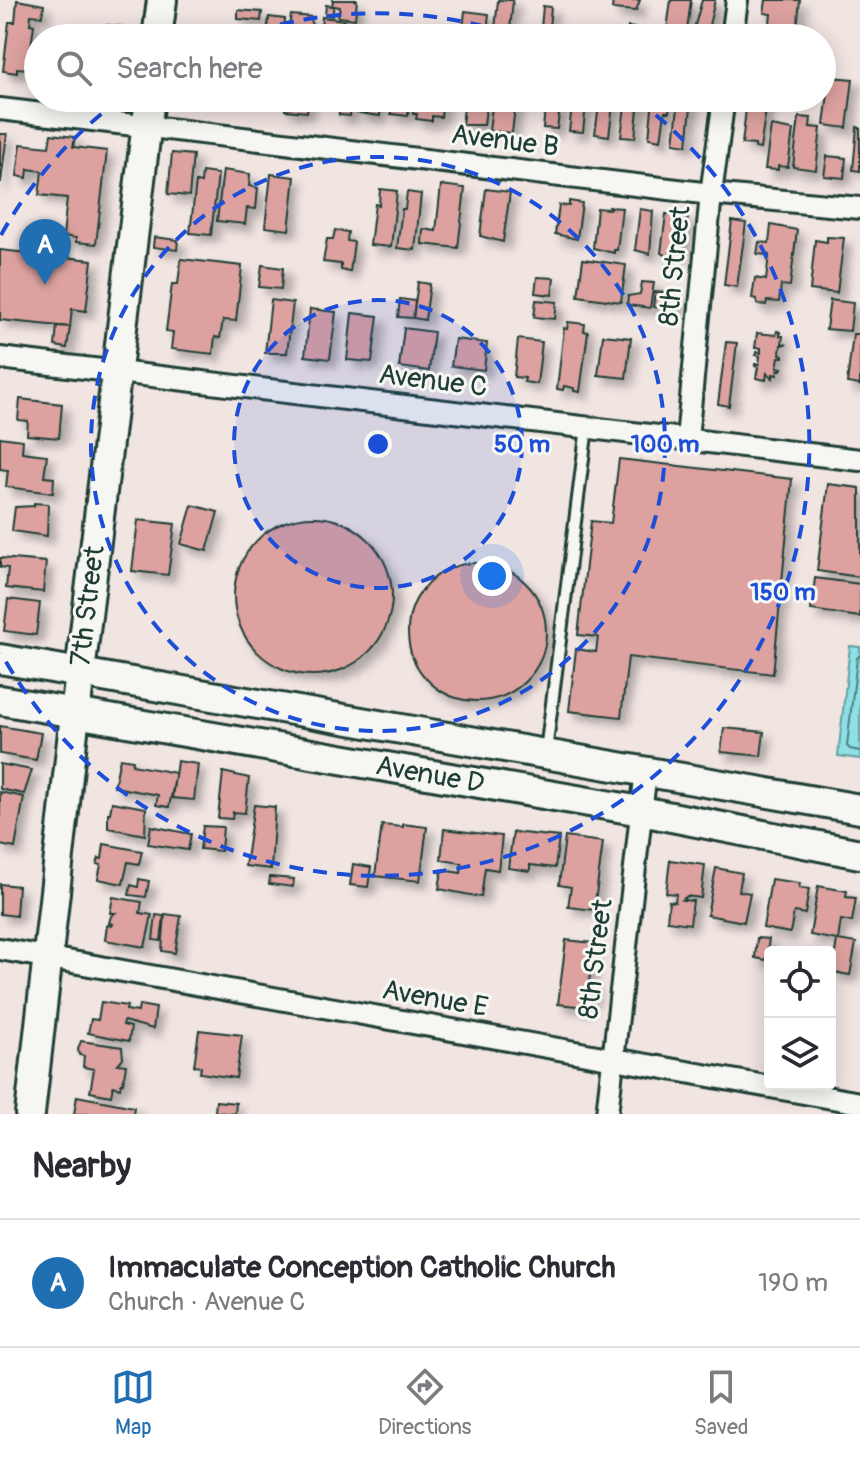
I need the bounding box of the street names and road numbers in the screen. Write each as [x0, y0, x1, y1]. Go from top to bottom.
street label: Avenue B [449, 117, 561, 165]
street label: 8th Street [651, 204, 699, 328]
street label: Avenue C [377, 357, 489, 405]
street label: 7th Street [63, 543, 113, 668]
street label: Avenue D [373, 748, 487, 802]
street label: 8th Street [571, 896, 621, 1021]
street label: Avenue E [379, 973, 491, 1025]

